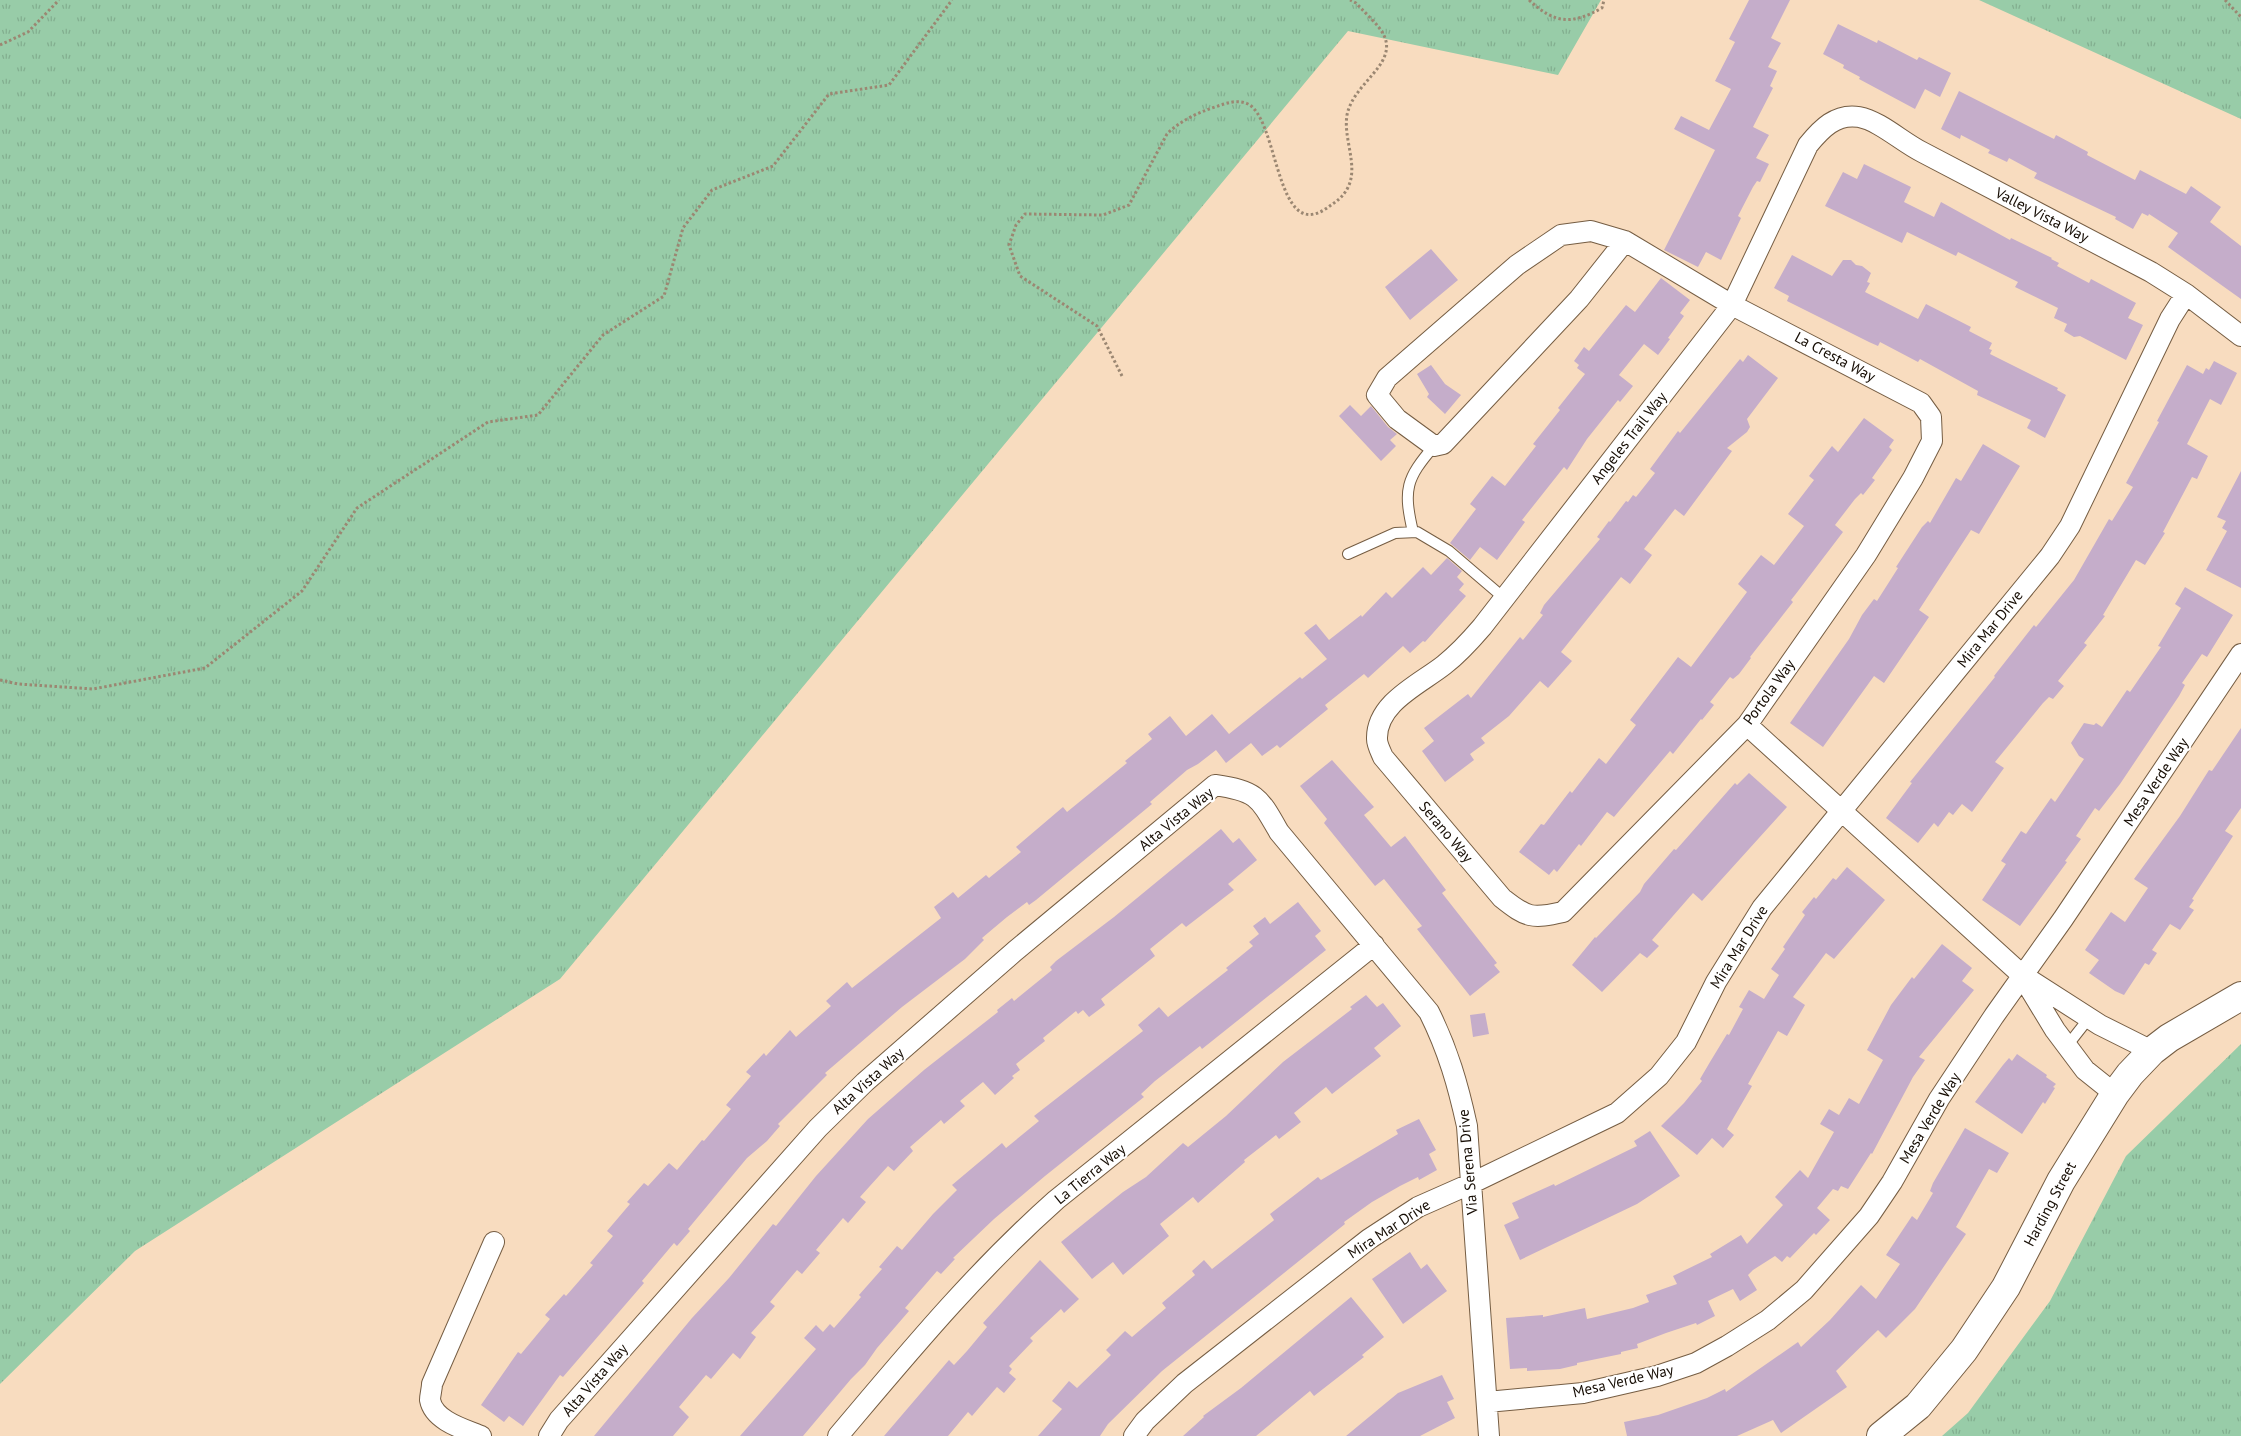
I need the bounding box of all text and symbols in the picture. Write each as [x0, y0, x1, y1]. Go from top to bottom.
street label: Valley Vista Way [1991, 182, 2092, 246]
street label: La Cresta Way [1792, 327, 1879, 386]
street label: Angeles Trail Way [1587, 388, 1671, 488]
street label: Mira Mar Drive [1953, 586, 2027, 671]
street label: Portola Way [1739, 655, 1799, 728]
street label: Mesa Verde Way [2119, 734, 2192, 830]
street label: Alta Vista Way [1135, 783, 1217, 854]
street label: Serano Way [1415, 797, 1478, 866]
street label: Mira Mar Drive [1705, 902, 1772, 992]
street label: Alta Vista Way [828, 1043, 908, 1118]
street label: Mesa Verde Way [1895, 1069, 1964, 1167]
street label: Via Serena Drive [1453, 1109, 1482, 1216]
street label: La Tierra Way [1050, 1139, 1129, 1208]
street label: Harding Street [2019, 1158, 2080, 1249]
street label: Mira Mar Drive [1344, 1195, 1434, 1262]
street label: Alta Vista Way [558, 1339, 632, 1420]
street label: Mesa Verde Way [1571, 1360, 1675, 1401]

